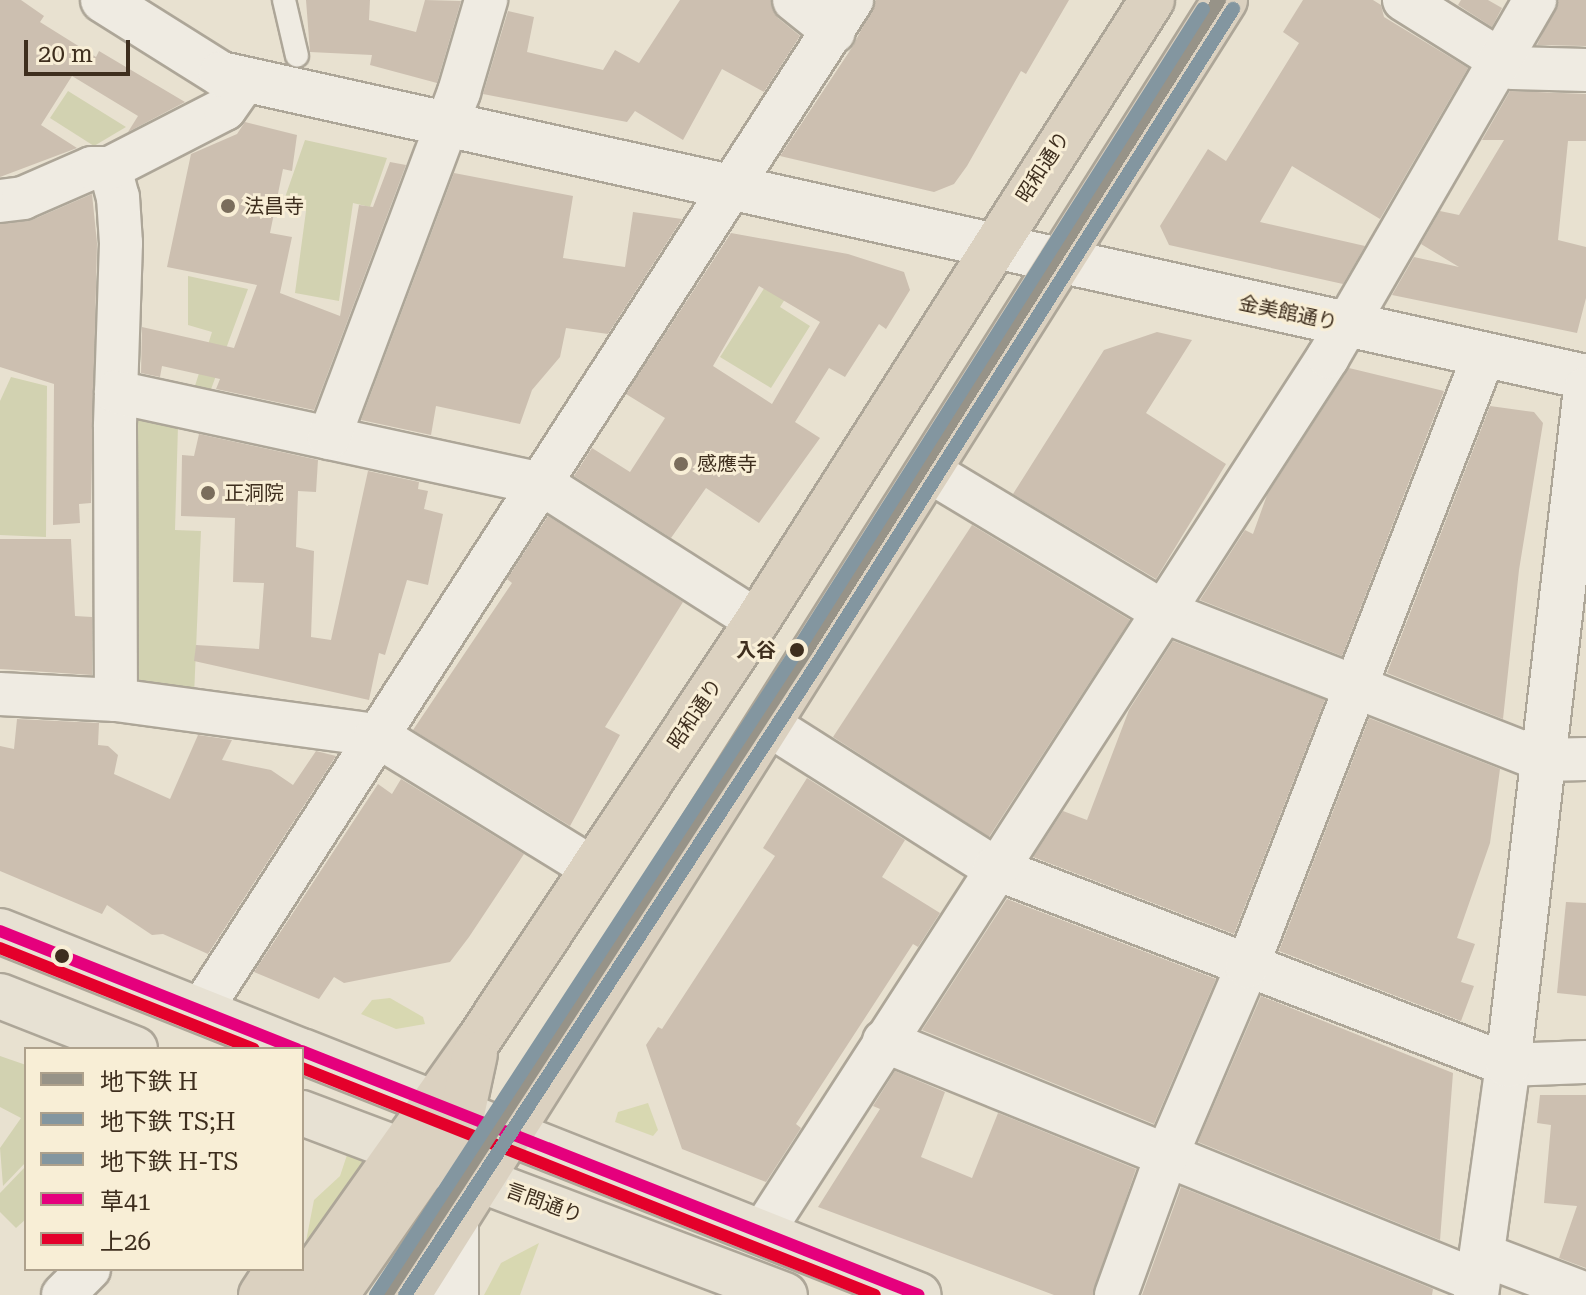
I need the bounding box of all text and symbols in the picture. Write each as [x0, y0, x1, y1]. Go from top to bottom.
scale bar [28, 24, 134, 74]
text: 20 m [38, 40, 93, 68]
street label: 昭和通り [1011, 127, 1075, 207]
place label: 法昌寺 [244, 194, 304, 218]
marker: 法昌寺 [219, 197, 237, 215]
street label: 金美館通り [1237, 291, 1339, 335]
place label: 感應寺 [697, 452, 757, 476]
marker: 感應寺 [672, 455, 690, 473]
place label: 正洞院 [224, 481, 284, 505]
marker: 正洞院 [199, 484, 217, 502]
marker: 入谷 [783, 636, 811, 664]
place label: 入谷 [736, 638, 776, 662]
street label: 昭和通り [663, 674, 727, 754]
unlabelled marker [54, 948, 70, 964]
legend [24, 1047, 304, 1271]
text: 地下鉄 H [100, 1068, 198, 1096]
text: 地下鉄 TS;H [100, 1108, 236, 1136]
text: 地下鉄 H-TS [100, 1148, 239, 1176]
street label: 言問通り [502, 1178, 586, 1228]
text: 草41 [100, 1188, 151, 1216]
text: 上26 [100, 1228, 151, 1256]

